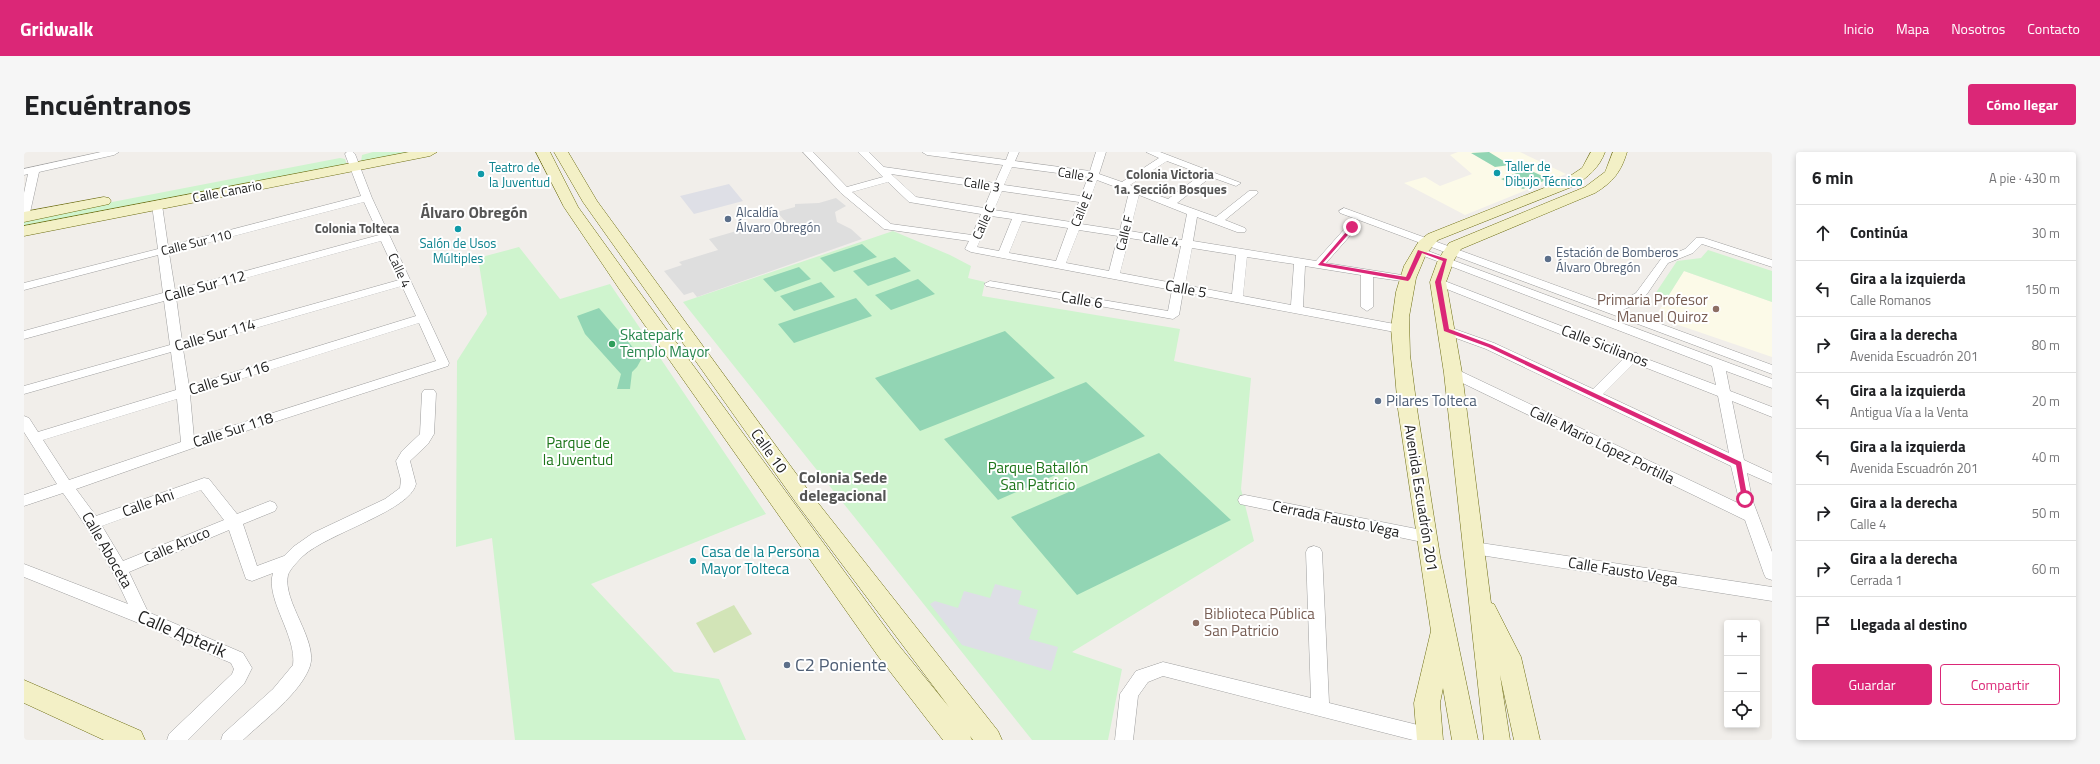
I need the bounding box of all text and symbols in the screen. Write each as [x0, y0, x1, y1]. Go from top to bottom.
text: Gridwalk [20, 14, 93, 43]
text: Inicio [1843, 18, 1874, 39]
text: Mapa [1896, 18, 1929, 39]
text: Nosotros [1951, 18, 2005, 39]
text: Contacto [2027, 18, 2080, 39]
text: Encuéntranos [24, 83, 191, 126]
button: Cómo llegar [1968, 84, 2076, 125]
place label: Taller de Dibujo Técnico [1505, 156, 1583, 191]
place label: Teatro de la Juventud [489, 157, 550, 192]
street label: Calle 2 [1057, 161, 1095, 187]
district label: Colonia Victoria 1a. Sección Bosques [1113, 164, 1227, 199]
text: 6 min [1812, 165, 1853, 191]
marker: Taller de Dibujo Técnico [1492, 168, 1502, 178]
text: A pie · 430 m [1989, 168, 2060, 188]
marker: Teatro de la Juventud [476, 169, 486, 179]
street label: Calle 3 [963, 171, 1001, 197]
street label: Calle Canario [191, 174, 264, 208]
street label: Calle E [1065, 188, 1097, 230]
district label: Álvaro Obregón [420, 200, 528, 224]
street label: Calle C [967, 201, 999, 243]
place label: Alcaldía Álvaro Obregón [736, 202, 820, 237]
street label: Calle F [1110, 213, 1138, 253]
marker: Alcaldía Álvaro Obregón [723, 214, 733, 224]
district label: Colonia Tolteca [315, 218, 400, 238]
route end [1343, 218, 1361, 236]
text: Continúa [1850, 221, 1908, 244]
icon: ahead [1812, 222, 1834, 244]
text: 30 m [2032, 223, 2060, 243]
street label: Calle Sur 110 [159, 224, 233, 260]
marker: Salón de Usos Múltiples [453, 224, 463, 234]
street label: Calle 4 [1142, 226, 1180, 252]
place label: Salón de Usos Múltiples [420, 233, 496, 268]
place label: Estación de Bomberos Álvaro Obregón [1556, 242, 1678, 277]
street label: Calle 4 [383, 249, 417, 291]
marker: Estación de Bomberos Álvaro Obregón [1543, 254, 1553, 264]
street label: Calle Sur 112 [162, 264, 248, 307]
text: Gira a la izquierda [1850, 267, 1966, 290]
street label: Calle 5 [1163, 273, 1209, 304]
icon: left [1812, 278, 1834, 300]
text: 150 m [2024, 279, 2060, 299]
street label: Calle 6 [1059, 285, 1105, 314]
place label: Primaria Profesor Manuel Quiroz [1597, 288, 1708, 328]
text: Calle Romanos [1850, 290, 1931, 310]
marker: Primaria Profesor Manuel Quiroz [1711, 304, 1721, 314]
street label: Calle Sur 114 [172, 312, 258, 357]
street label: Calle Sicilianos [1558, 318, 1652, 373]
place label: Skatepark Templo Mayor [620, 323, 710, 363]
text: Gira a la derecha [1850, 323, 1957, 346]
icon: right [1812, 334, 1834, 356]
text: 80 m [2032, 335, 2060, 355]
marker: Skatepark Templo Mayor [607, 339, 617, 349]
text: Avenida Escuadrón 201 [1850, 346, 1978, 366]
street label: Calle Sur 116 [186, 354, 272, 401]
text: Gira a la izquierda [1850, 379, 1966, 402]
place label: Pilares Tolteca [1386, 389, 1477, 412]
icon: left [1812, 390, 1834, 412]
text: 20 m [2032, 391, 2060, 411]
marker: Pilares Tolteca [1373, 396, 1383, 406]
street label: Calle Mario López Portilla [1526, 399, 1679, 490]
text: Antigua Vía a la Venta [1850, 402, 1968, 422]
street label: Calle Sur 118 [190, 406, 276, 453]
street label: Avenida Escuadrón 201 [1399, 423, 1444, 573]
street label: Calle 10 [745, 424, 793, 478]
park label: Parque de la Juventud [543, 431, 613, 471]
text: Gira a la izquierda [1850, 435, 1966, 458]
icon: left [1812, 446, 1834, 468]
text: 40 m [2032, 447, 2060, 467]
park label: Parque Batallón San Patricio [988, 456, 1088, 496]
text: Avenida Escuadrón 201 [1850, 458, 1978, 478]
district label: Colonia Sede delegacional [799, 465, 887, 507]
street label: Calle Ani [119, 483, 177, 523]
route start [1736, 490, 1754, 508]
text: Gira a la derecha [1850, 491, 1957, 514]
street label: Cerrada Fausto Vega [1270, 494, 1402, 543]
icon: right [1812, 502, 1834, 524]
text: 50 m [2032, 503, 2060, 523]
street label: Calle Aboceta [76, 507, 139, 593]
text: Calle 4 [1850, 514, 1886, 534]
street label: Calle Aruco [140, 520, 214, 569]
place label: Casa de la Persona Mayor Tolteca [701, 540, 820, 580]
text: Gira a la derecha [1850, 547, 1957, 570]
street label: Calle Fausto Vega [1567, 550, 1680, 591]
marker: Casa de la Persona Mayor Tolteca [688, 556, 698, 566]
icon: right [1812, 558, 1834, 580]
text: 60 m [2032, 559, 2060, 579]
text: Cerrada 1 [1850, 570, 1903, 590]
place label: Biblioteca Pública San Patricio [1204, 602, 1315, 642]
street label: Calle Apterik [133, 603, 231, 665]
text: Llegada al destino [1850, 613, 1967, 636]
icon: arrive [1812, 614, 1834, 636]
marker: Biblioteca Pública San Patricio [1191, 618, 1201, 628]
map controls [1724, 620, 1760, 728]
button: + [1724, 620, 1760, 656]
place label: C2 Poniente [795, 651, 887, 678]
button: − [1724, 656, 1760, 692]
marker: C2 Poniente [782, 660, 792, 670]
button: Guardar [1812, 664, 1932, 705]
button: Compartir [1940, 664, 2060, 705]
button: locate [1724, 692, 1760, 728]

